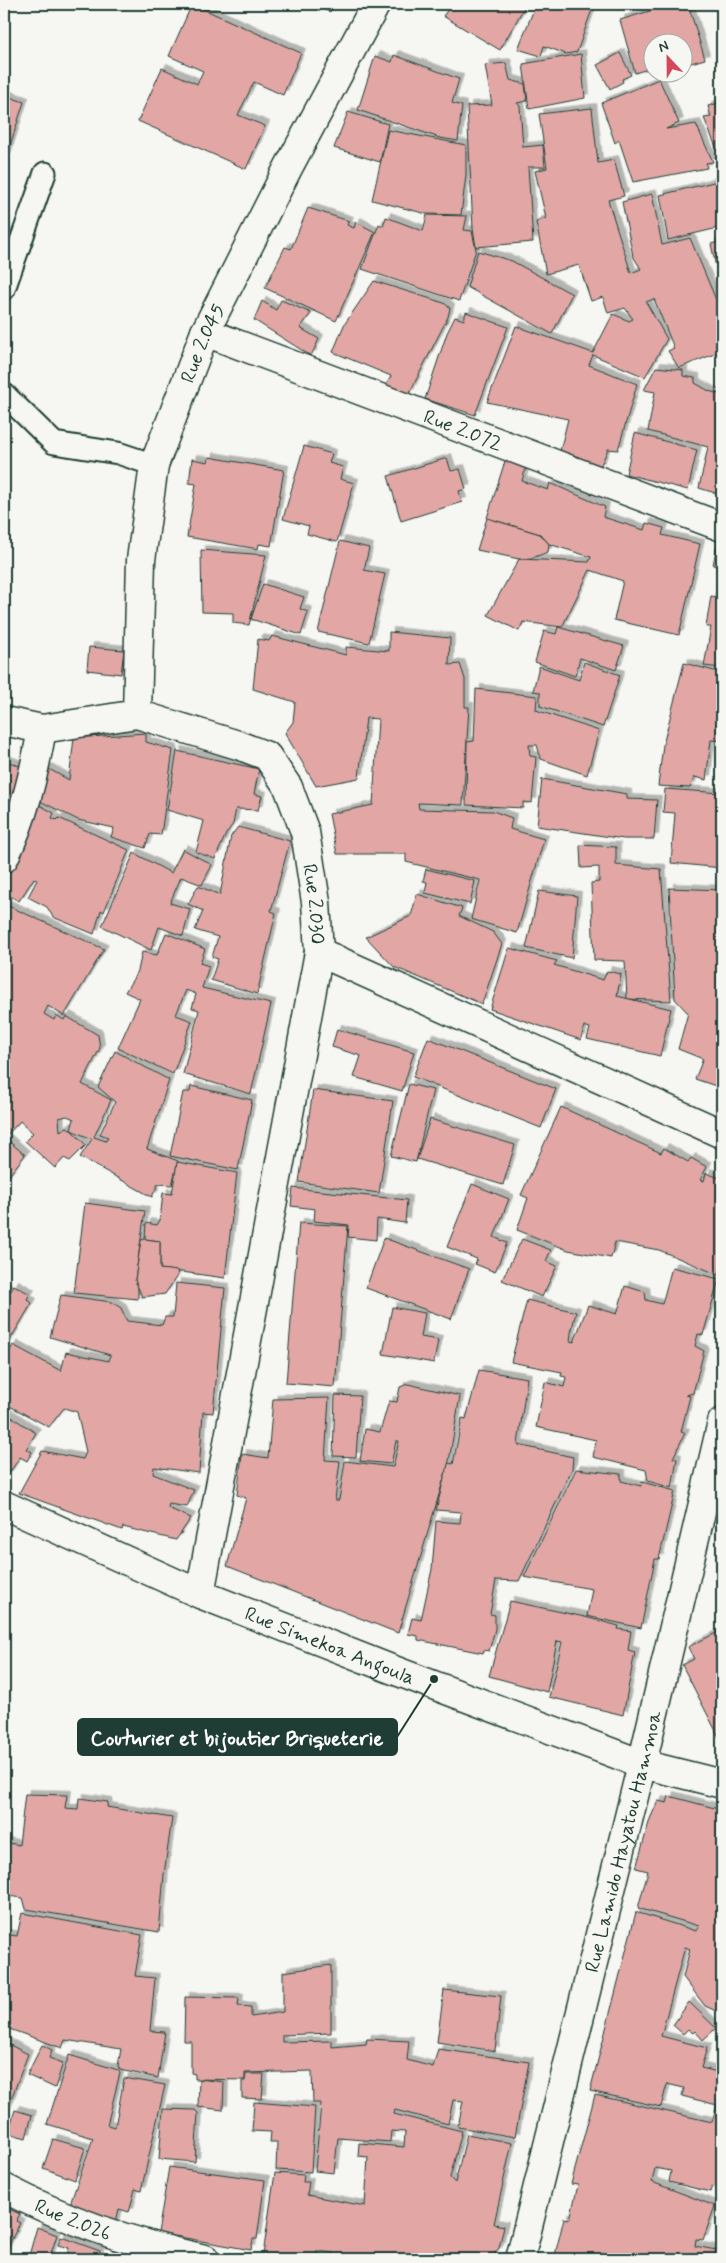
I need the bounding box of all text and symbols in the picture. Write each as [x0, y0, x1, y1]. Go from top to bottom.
north arrow [644, 32, 694, 82]
text: N [656, 37, 671, 57]
street label: Rue 2.045 [175, 299, 232, 387]
street label: Rue 2.072 [419, 404, 506, 458]
street label: Rue 2.030 [295, 862, 331, 945]
street label: Rue Simekoa Angoula [241, 1601, 418, 1692]
street label: Rue Lamido Hayatou Hammoa [579, 1707, 669, 1975]
callout: Couturier et bijoutier Briqueterie [78, 1719, 397, 1755]
text: Couturier et bijoutier Briqueterie [91, 1725, 384, 1753]
street label: Rue 2.026 [30, 2193, 115, 2248]

